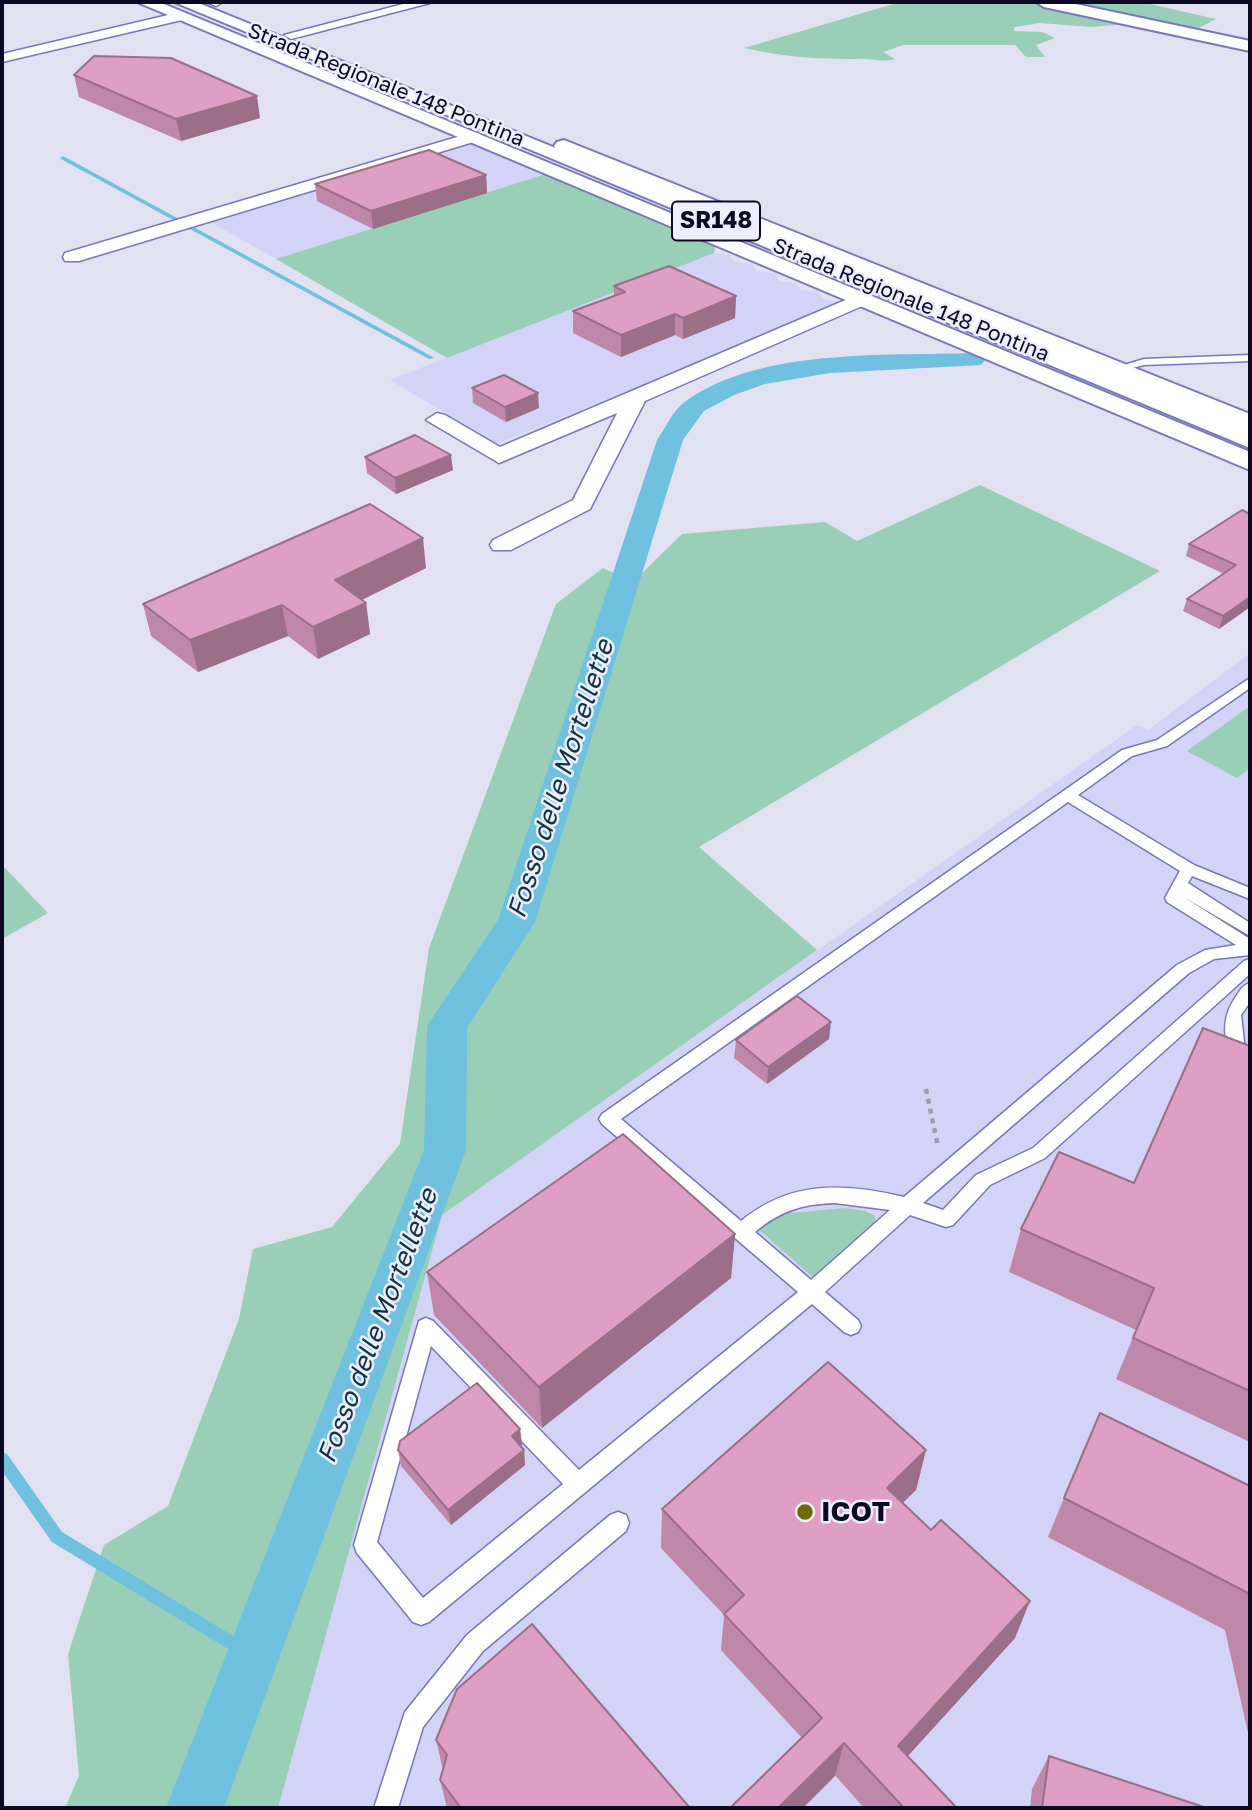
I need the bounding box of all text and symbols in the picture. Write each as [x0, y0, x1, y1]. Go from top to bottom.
street label: Strada Regionale 148 Pontina [244, 18, 528, 152]
road number: SR148 [672, 202, 760, 241]
street label: Strada Regionale 148 Pontina [769, 233, 1053, 367]
water label: Fosso delle Mortellette [501, 636, 621, 922]
water label: Fosso delle Mortellette [311, 1185, 445, 1467]
place label: ICOT [821, 1495, 890, 1529]
marker: ICOT [795, 1502, 815, 1522]

